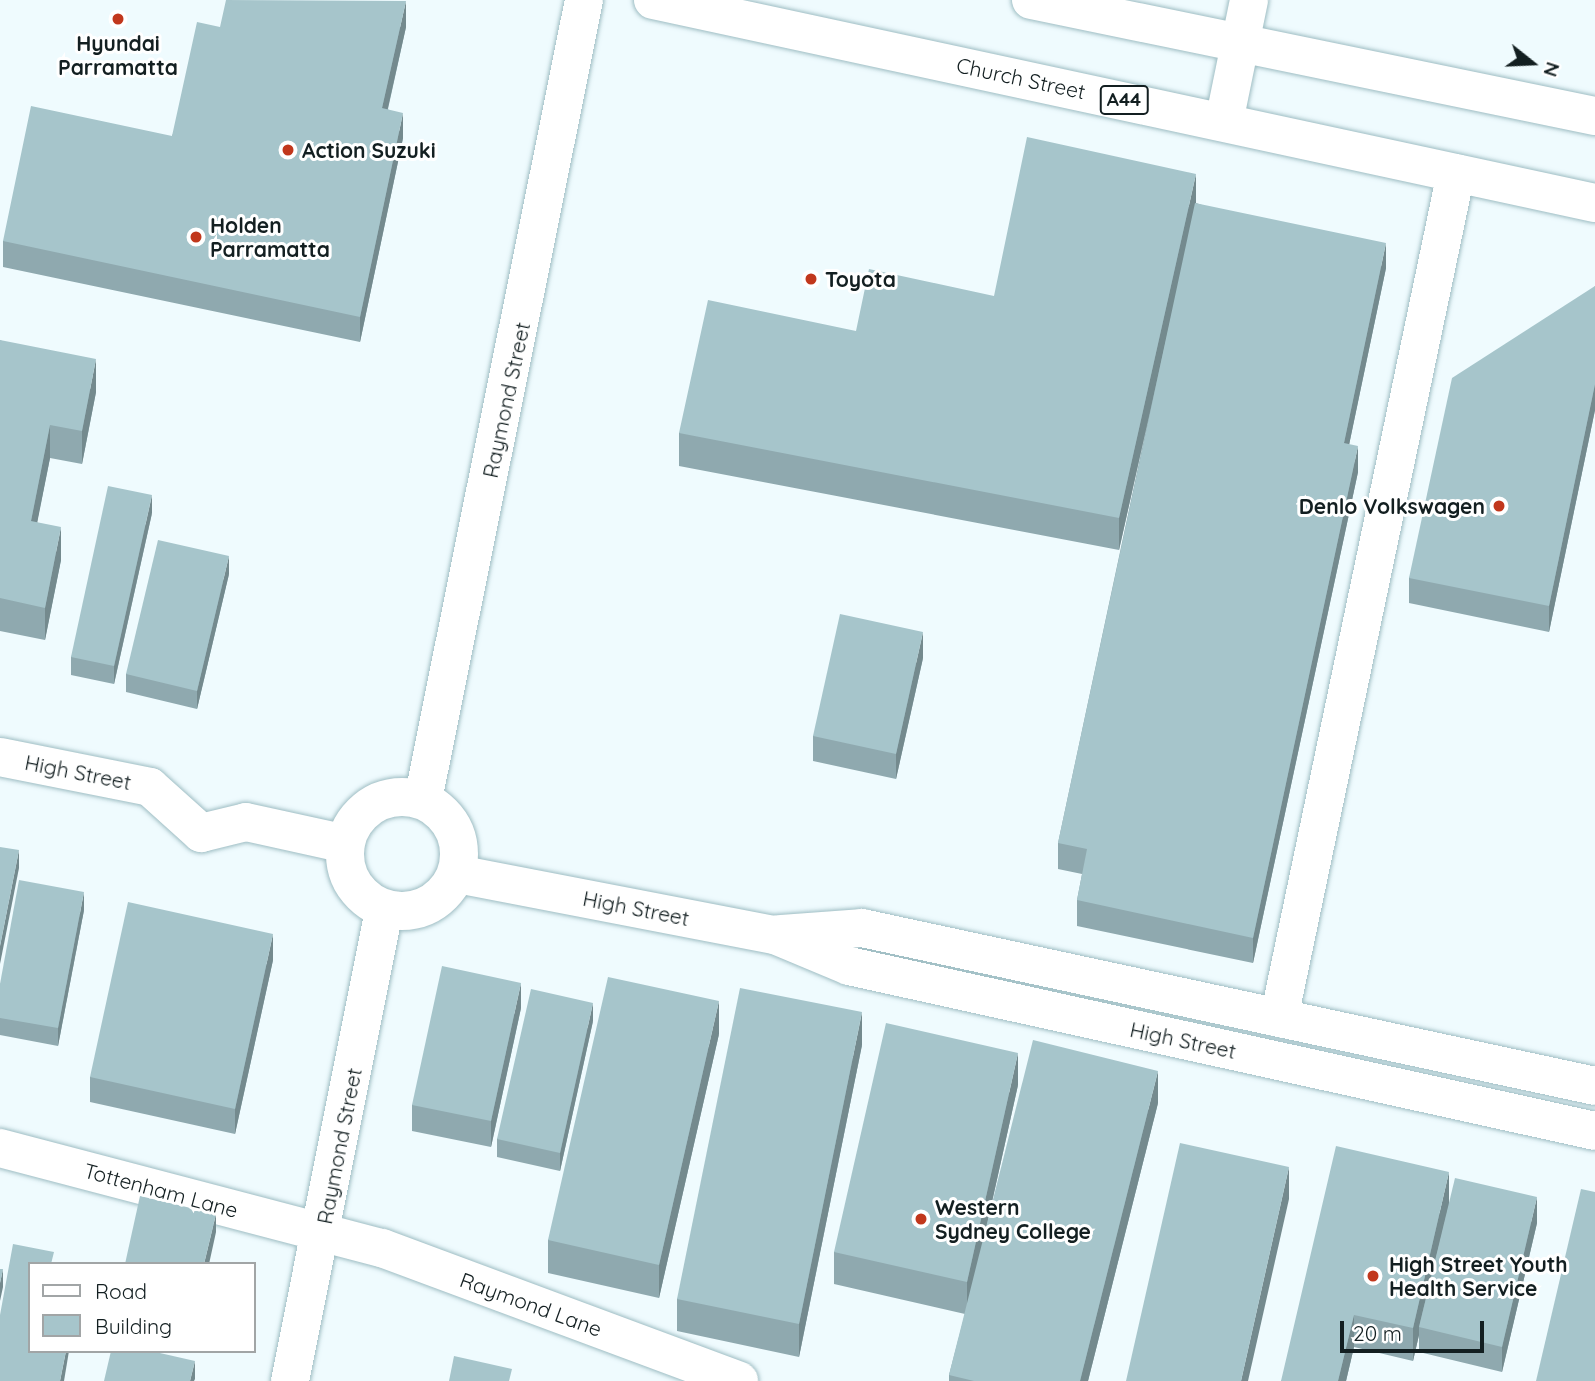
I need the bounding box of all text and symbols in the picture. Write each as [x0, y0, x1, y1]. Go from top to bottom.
marker: Hyundai Parramatta [110, 11, 126, 27]
north arrow [1497, 28, 1567, 98]
place label: Hyundai Parramatta [58, 30, 178, 80]
street label: Church Street [954, 52, 1088, 104]
text: N [1538, 59, 1566, 80]
road number: A44 [1100, 85, 1148, 116]
place label: Action Suzuki [302, 137, 436, 163]
marker: Action Suzuki [280, 142, 296, 158]
place label: Holden Parramatta [210, 212, 330, 262]
marker: Holden Parramatta [188, 229, 204, 245]
place label: Toyota [825, 266, 896, 292]
marker: Toyota [803, 271, 819, 287]
street label: Raymond Street [477, 320, 535, 480]
place label: Denlo Volkswagen [1299, 493, 1485, 519]
marker: Denlo Volkswagen [1491, 498, 1507, 514]
street label: High Street [23, 749, 133, 795]
street label: High Street [581, 885, 691, 931]
street label: High Street [1128, 1016, 1238, 1064]
street label: Raymond Street [311, 1066, 367, 1226]
street label: Tottenham Lane [81, 1157, 241, 1223]
place label: Western Sydney College [935, 1194, 1091, 1244]
marker: Western Sydney College [913, 1211, 929, 1227]
place label: High Street Youth Health Service [1389, 1251, 1568, 1301]
legend [28, 1262, 256, 1353]
marker: High Street Youth Health Service [1363, 1266, 1383, 1286]
street label: Raymond Lane [457, 1267, 605, 1341]
text: Road [95, 1278, 147, 1304]
scale bar [1343, 1308, 1486, 1352]
text: Building [95, 1313, 172, 1339]
text: 20 m [1353, 1320, 1402, 1346]

